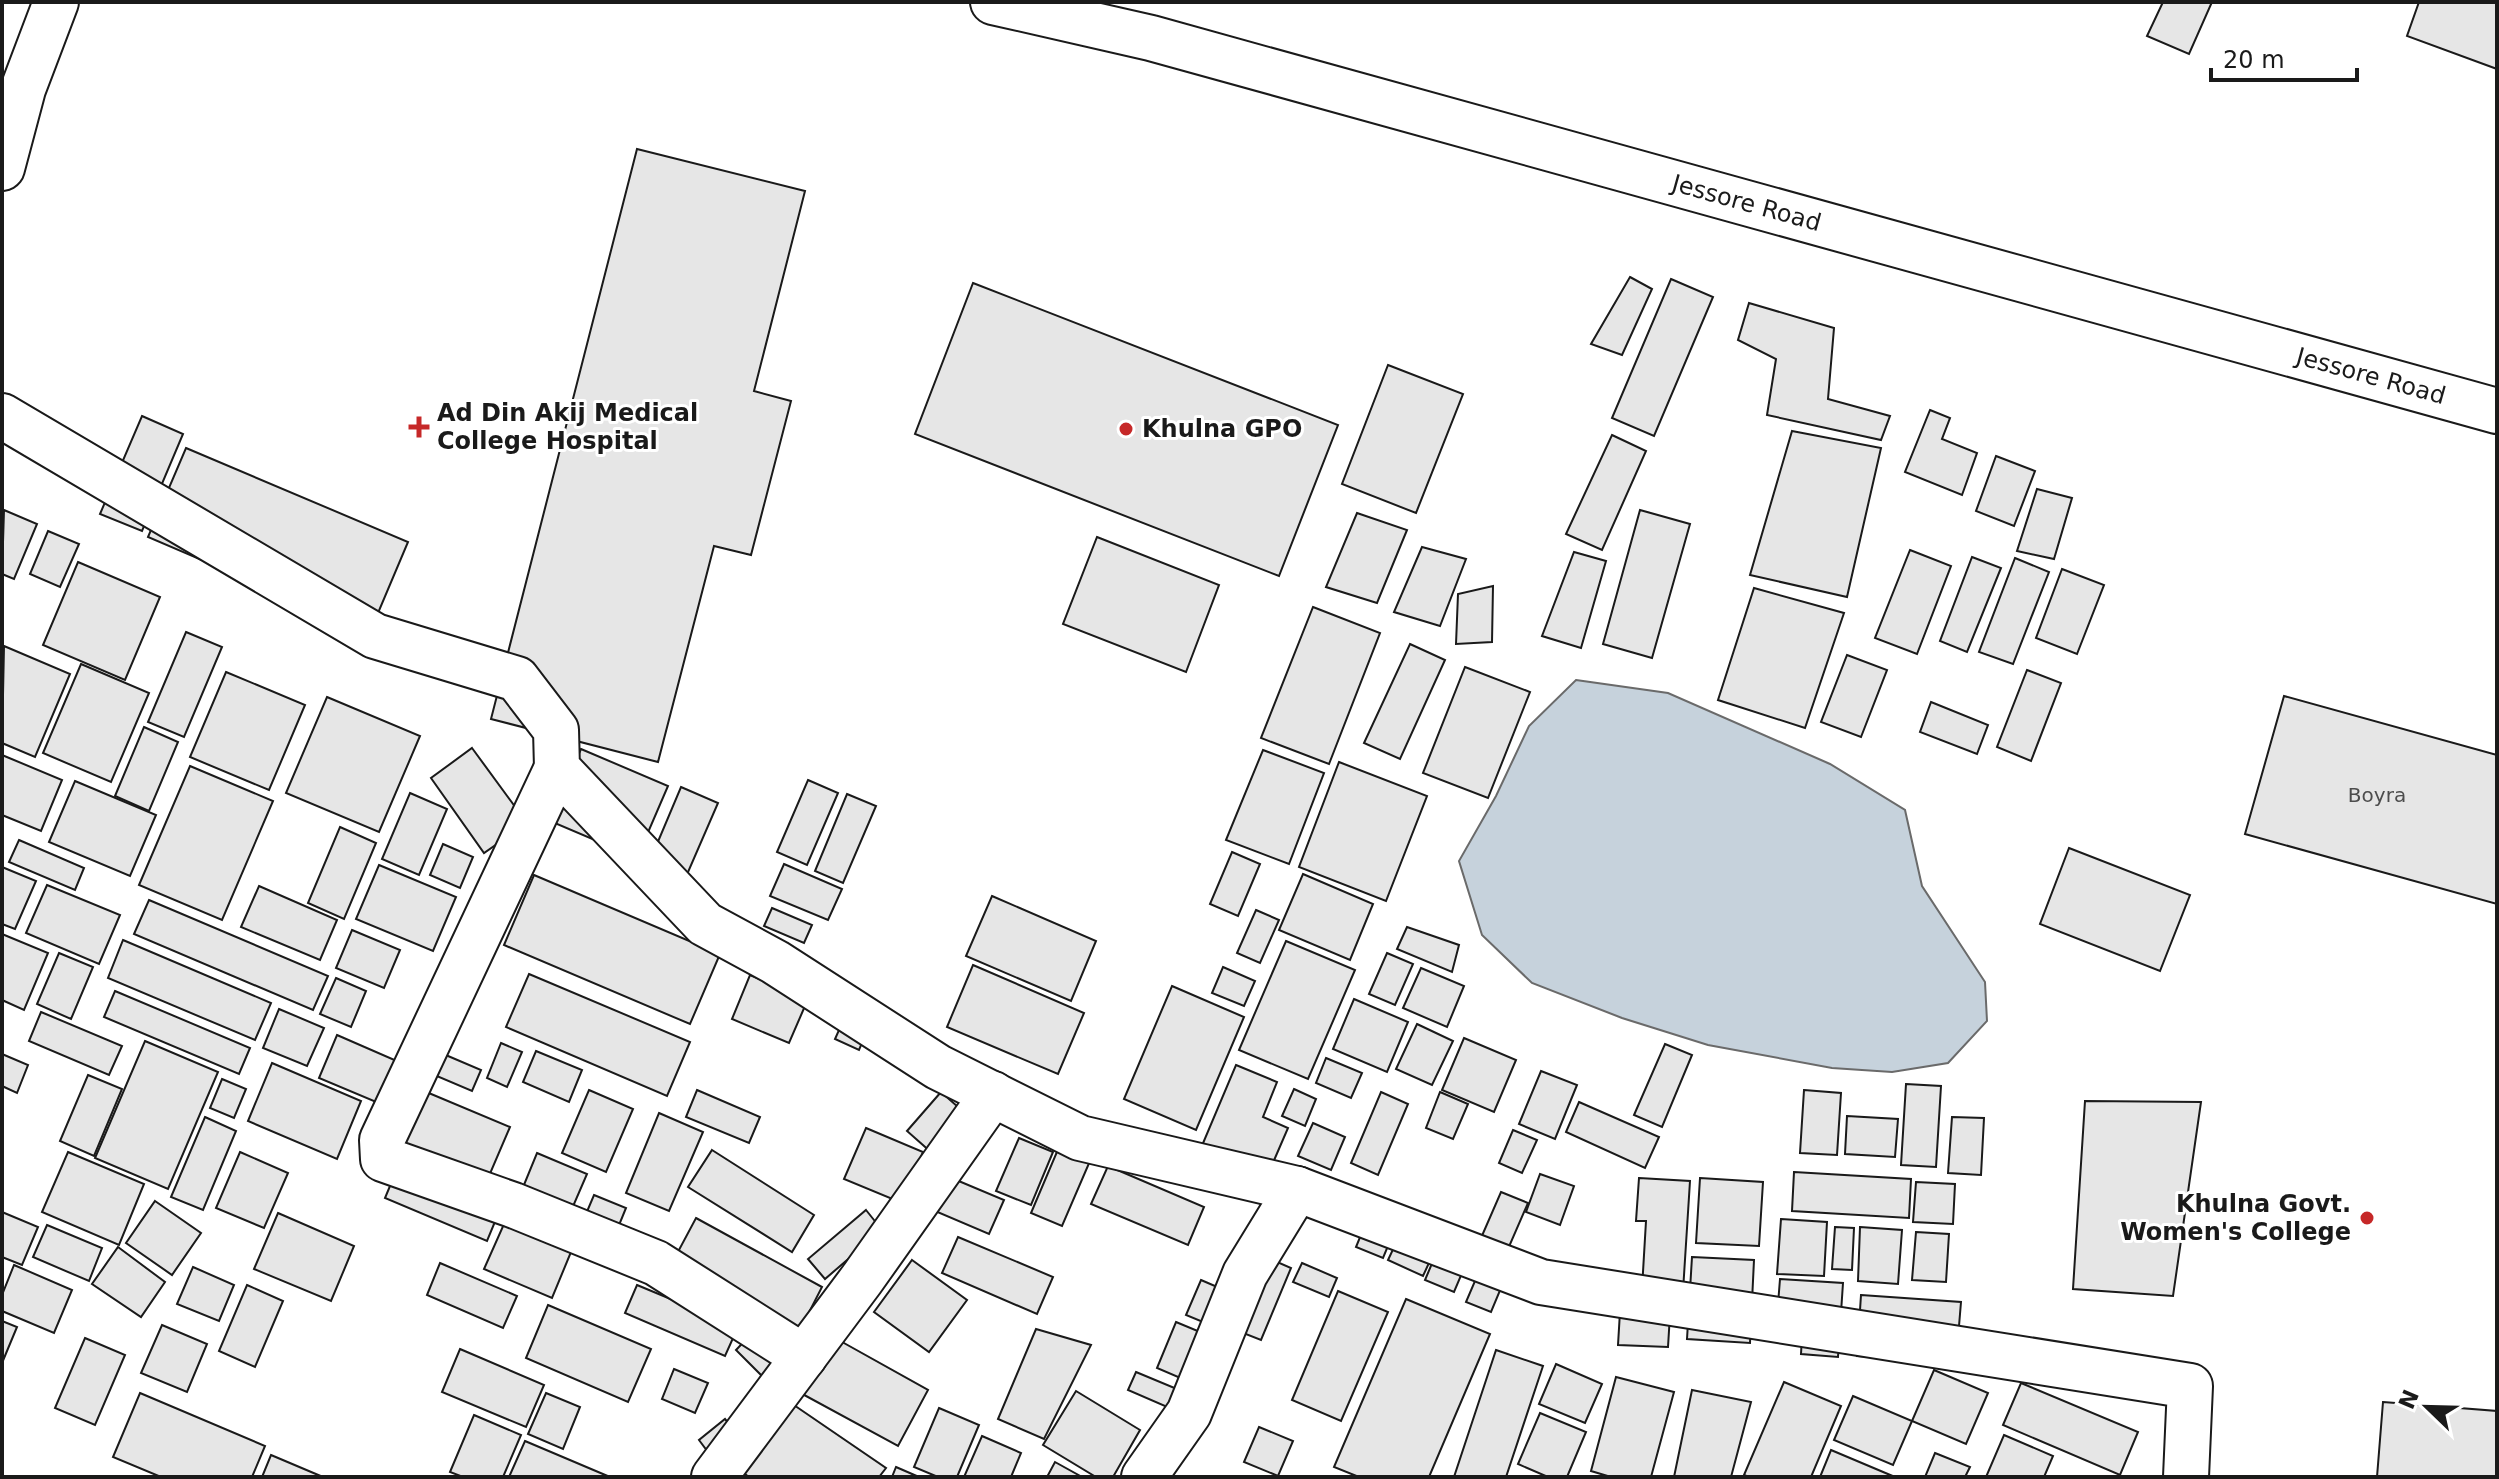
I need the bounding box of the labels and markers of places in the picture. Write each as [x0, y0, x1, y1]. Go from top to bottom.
place label: Ad Din Akij Medical College Hospital [437, 399, 698, 455]
place label: Khulna GPO [1142, 415, 1302, 443]
marker: Ad Din Akij Medical College Hospital [408, 416, 430, 438]
marker: Khulna GPO [1117, 420, 1135, 438]
place label: Khulna Govt. Women's College [2120, 1190, 2351, 1246]
marker: Khulna Govt. Women's College [2358, 1209, 2376, 1227]

